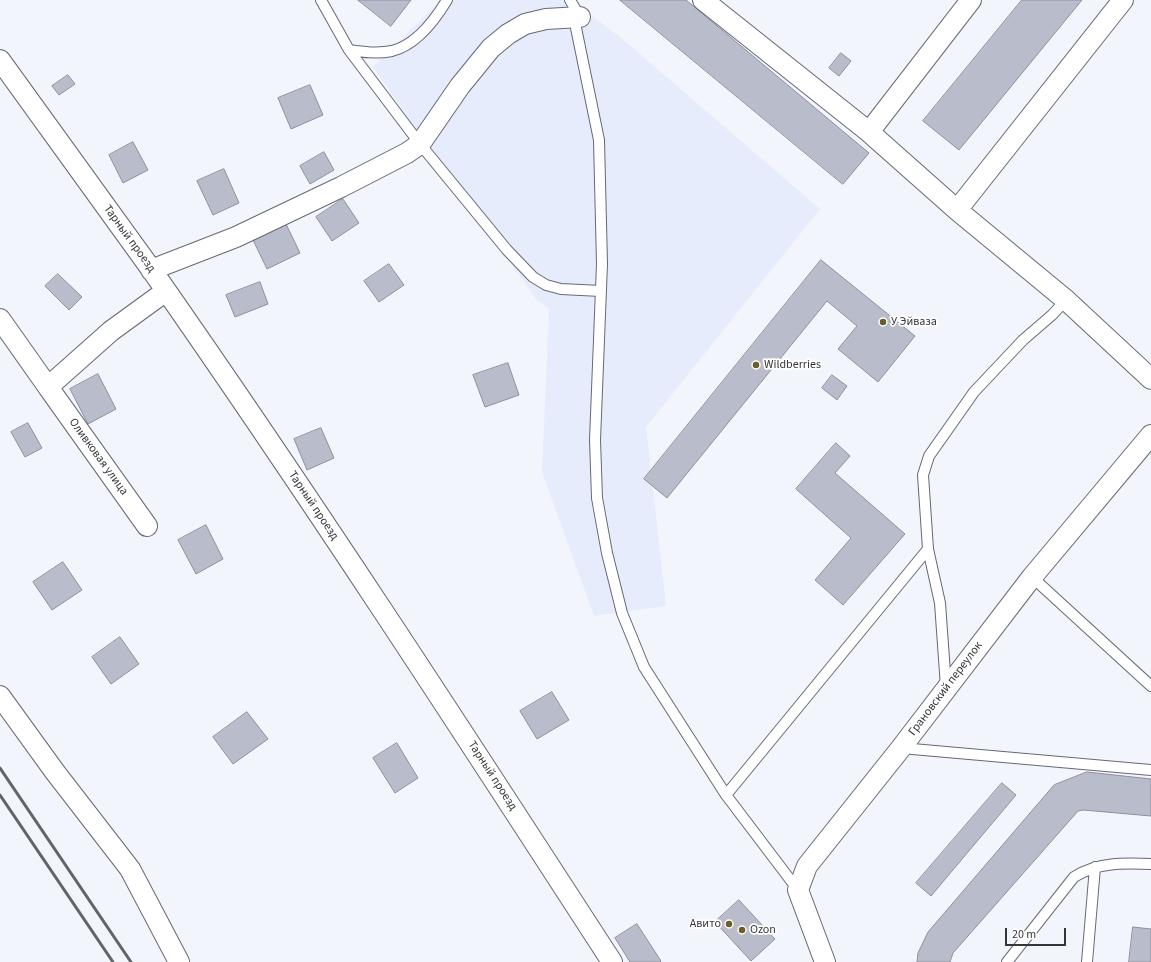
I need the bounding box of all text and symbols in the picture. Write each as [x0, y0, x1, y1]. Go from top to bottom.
street label: Тарный проезд [100, 202, 158, 276]
place label: У Эйваза [891, 315, 937, 329]
marker: У Эйваза [878, 317, 888, 327]
place label: Wildberries [764, 358, 821, 372]
marker: Wildberries [751, 360, 761, 370]
street label: Оливковая улица [65, 416, 131, 498]
street label: Тарный проезд [285, 469, 341, 543]
street label: Грановский переулок [906, 639, 986, 739]
street label: Тарный проезд [464, 739, 520, 813]
place label: Авито [690, 917, 721, 931]
marker: Авито [724, 919, 734, 929]
scale bar [1007, 920, 1068, 946]
place label: Ozon [750, 923, 776, 937]
marker: Ozon [737, 925, 747, 935]
text: 20 m [1012, 926, 1036, 943]

